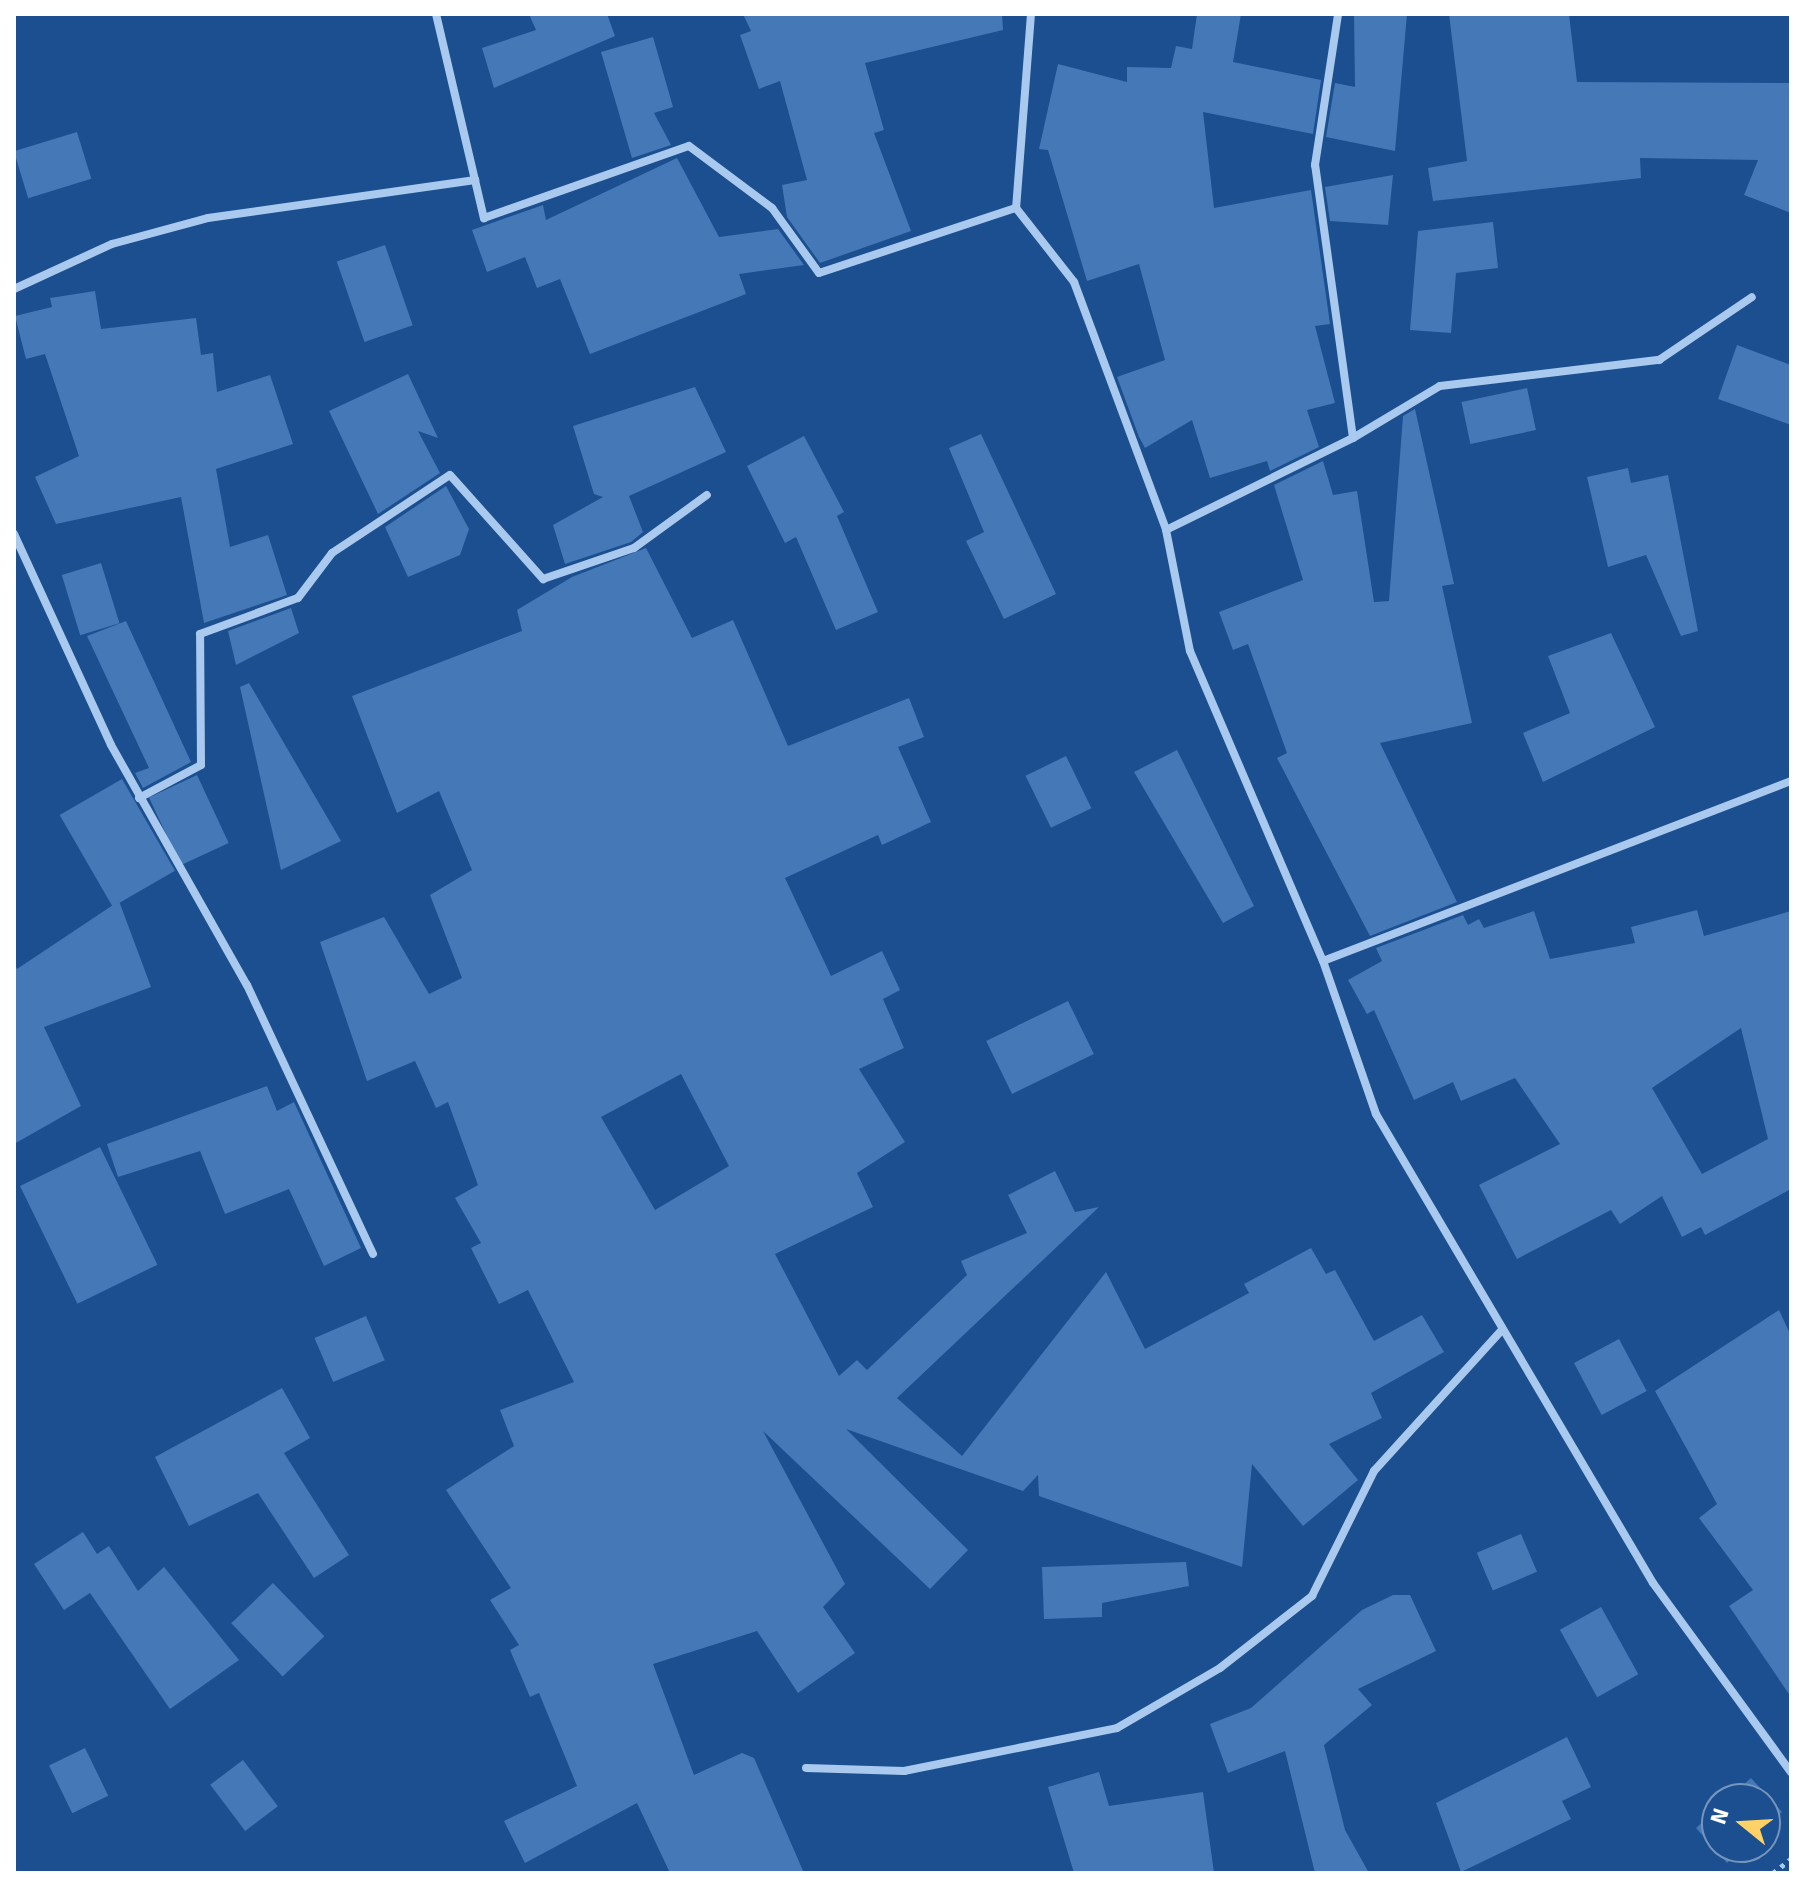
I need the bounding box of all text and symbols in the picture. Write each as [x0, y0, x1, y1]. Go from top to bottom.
north arrow [1701, 1783, 1781, 1863]
text: N [1704, 1805, 1735, 1828]

